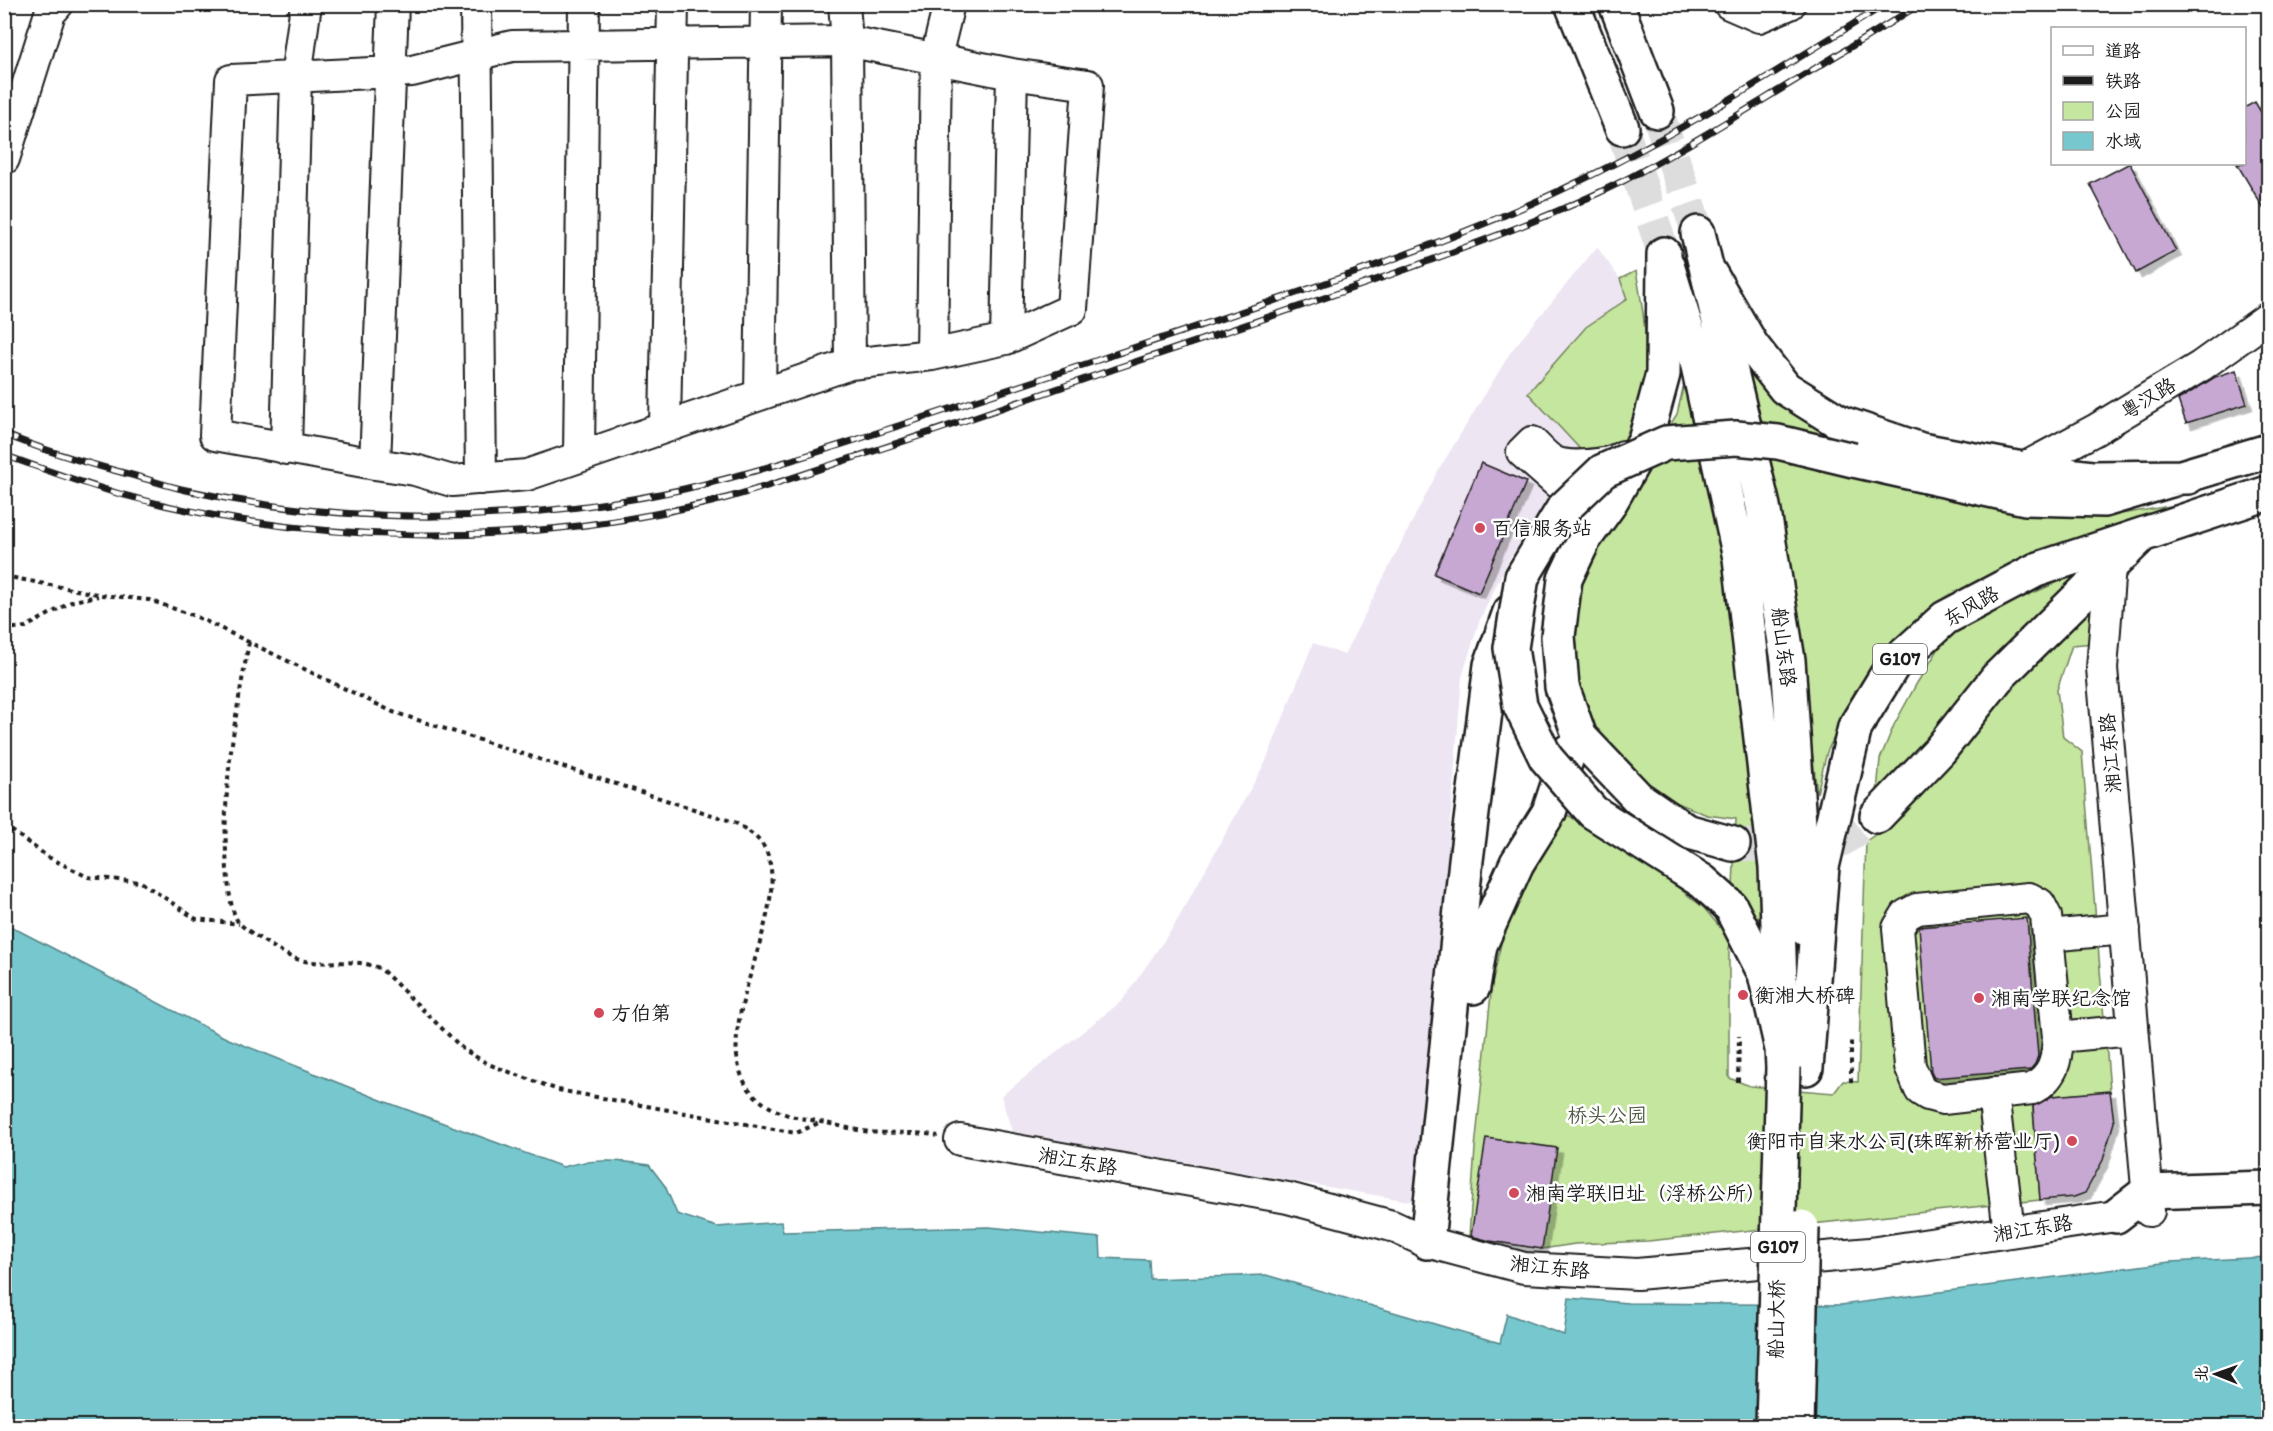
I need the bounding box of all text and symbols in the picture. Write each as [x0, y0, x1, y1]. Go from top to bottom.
legend [2051, 27, 2246, 165]
text: 道路 [2105, 40, 2141, 62]
text: 铁路 [2105, 70, 2141, 92]
text: 公园 [2105, 100, 2141, 122]
text: 水域 [2105, 130, 2141, 152]
street label: 粤汉路 [2116, 372, 2181, 424]
place label: 百信服务站 [1492, 516, 1592, 540]
marker: 百信服务站 [1473, 521, 1487, 535]
street label: 东风路 [1939, 580, 2004, 631]
street label: 船山东路 [1767, 606, 1801, 689]
road number: G107 [1873, 644, 1927, 674]
street label: 湘江东路 [2094, 711, 2125, 794]
place label: 衡湘大桥碑 [1755, 983, 1855, 1007]
place label: 湘南学联纪念馆 [1991, 986, 2131, 1010]
marker: 衡湘大桥碑 [1736, 988, 1750, 1002]
marker: 湘南学联纪念馆 [1972, 991, 1986, 1005]
place label: 方伯第 [611, 1001, 671, 1025]
marker: 方伯第 [592, 1006, 606, 1020]
park label: 桥头公园 [1567, 1103, 1647, 1127]
place label: 衡阳市自来水公司(珠晖新桥营业厅) [1747, 1129, 2060, 1153]
marker: 衡阳市自来水公司(珠晖新桥营业厅) [2065, 1134, 2079, 1148]
street label: 湘江东路 [1037, 1142, 1120, 1180]
place label: 湘南学联旧址（浮桥公所） [1526, 1181, 1766, 1205]
marker: 湘南学联旧址（浮桥公所） [1507, 1186, 1521, 1200]
street label: 湘江东路 [1992, 1210, 2075, 1246]
road number: G107 [1751, 1232, 1805, 1262]
street label: 湘江东路 [1509, 1251, 1592, 1283]
street label: 船山大桥 [1763, 1279, 1789, 1359]
north arrow [2186, 1344, 2246, 1404]
text: 北 [2192, 1366, 2211, 1382]

